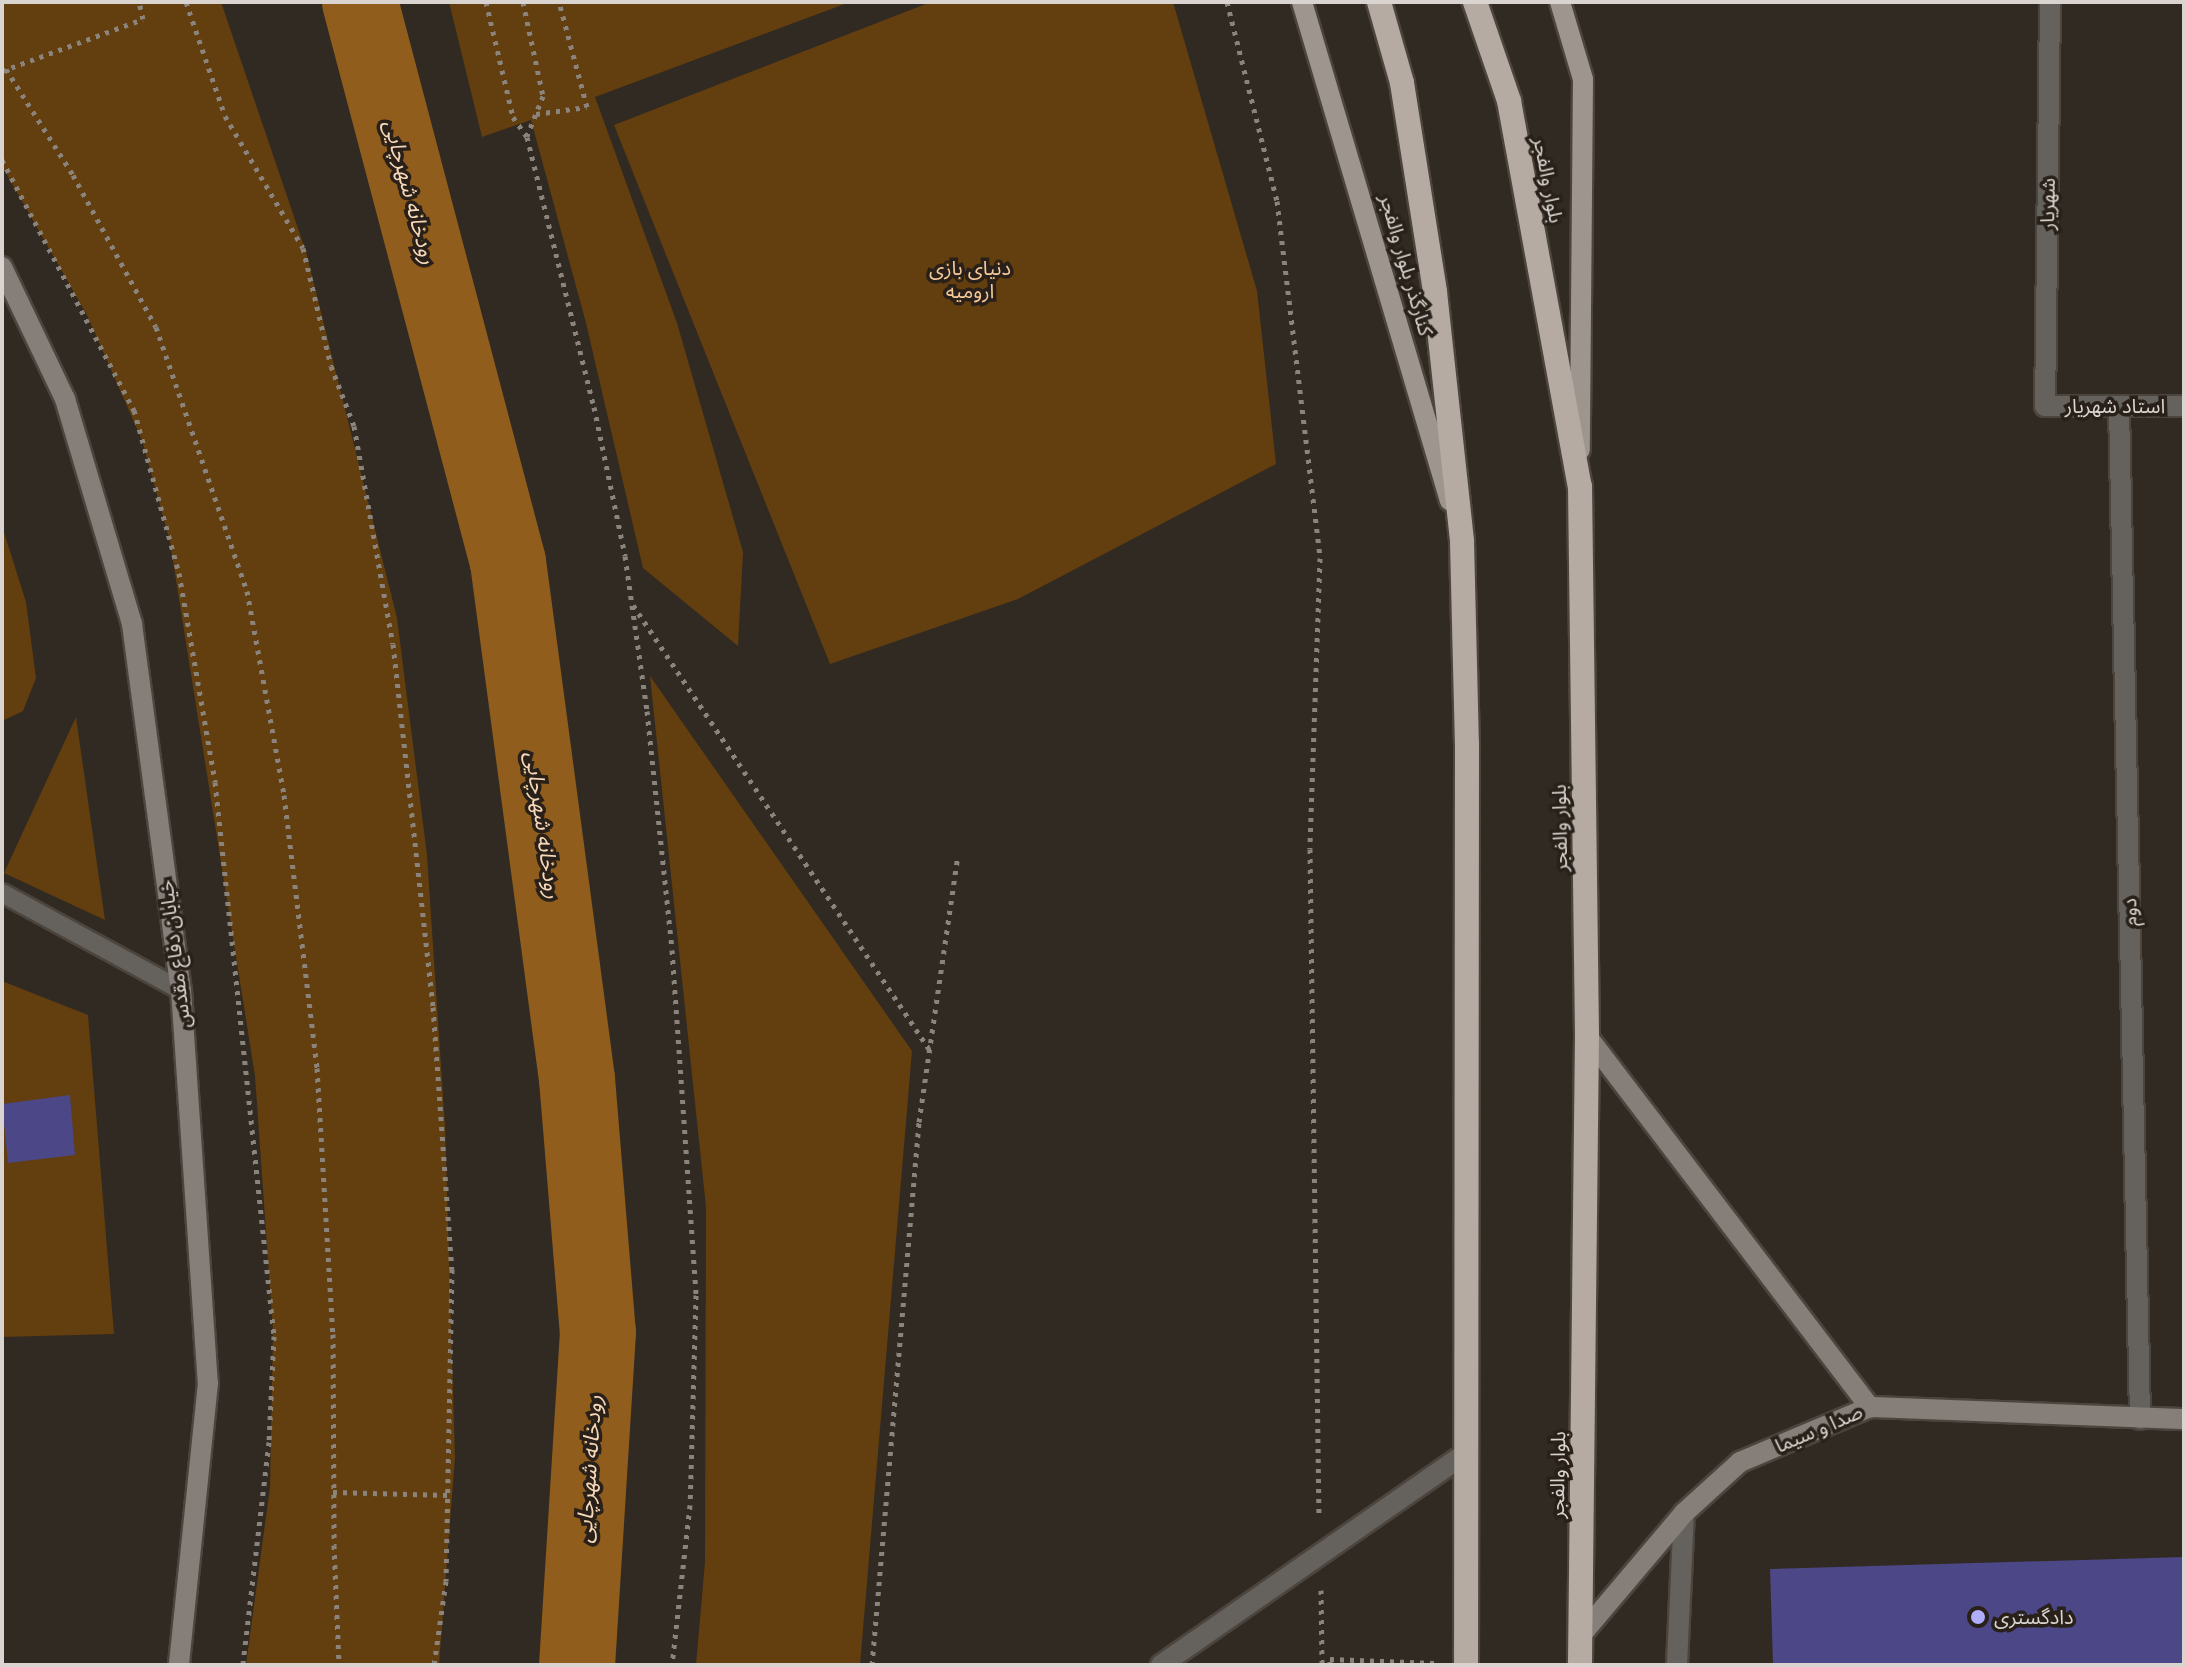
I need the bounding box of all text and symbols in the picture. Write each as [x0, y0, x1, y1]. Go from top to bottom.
water label: رودخانه شهرچایی [378, 117, 442, 267]
street label: بلوار والفجر [1528, 135, 1568, 225]
street label: شهریار [2036, 178, 2060, 230]
street label: کنارگذر بلوار والفجر [1374, 192, 1438, 338]
park label: دنیای بازی ارومیه [929, 256, 1011, 303]
street label: استاد شهریار [2065, 394, 2165, 418]
water label: رودخانه شهرچایی [520, 750, 566, 900]
street label: بلوار والفجر [1547, 784, 1573, 872]
street label: خیابان دفاع مقدس [154, 878, 196, 1030]
street label: دوم [2118, 898, 2142, 926]
water label: رودخانه شهرچایی [571, 1394, 607, 1544]
street label: صدا و سیما [1772, 1400, 1866, 1458]
street label: بلوار والفجر [1545, 1431, 1571, 1519]
place label: دادگستری [1994, 1605, 2074, 1629]
marker: دادگستری [1969, 1608, 1987, 1626]

